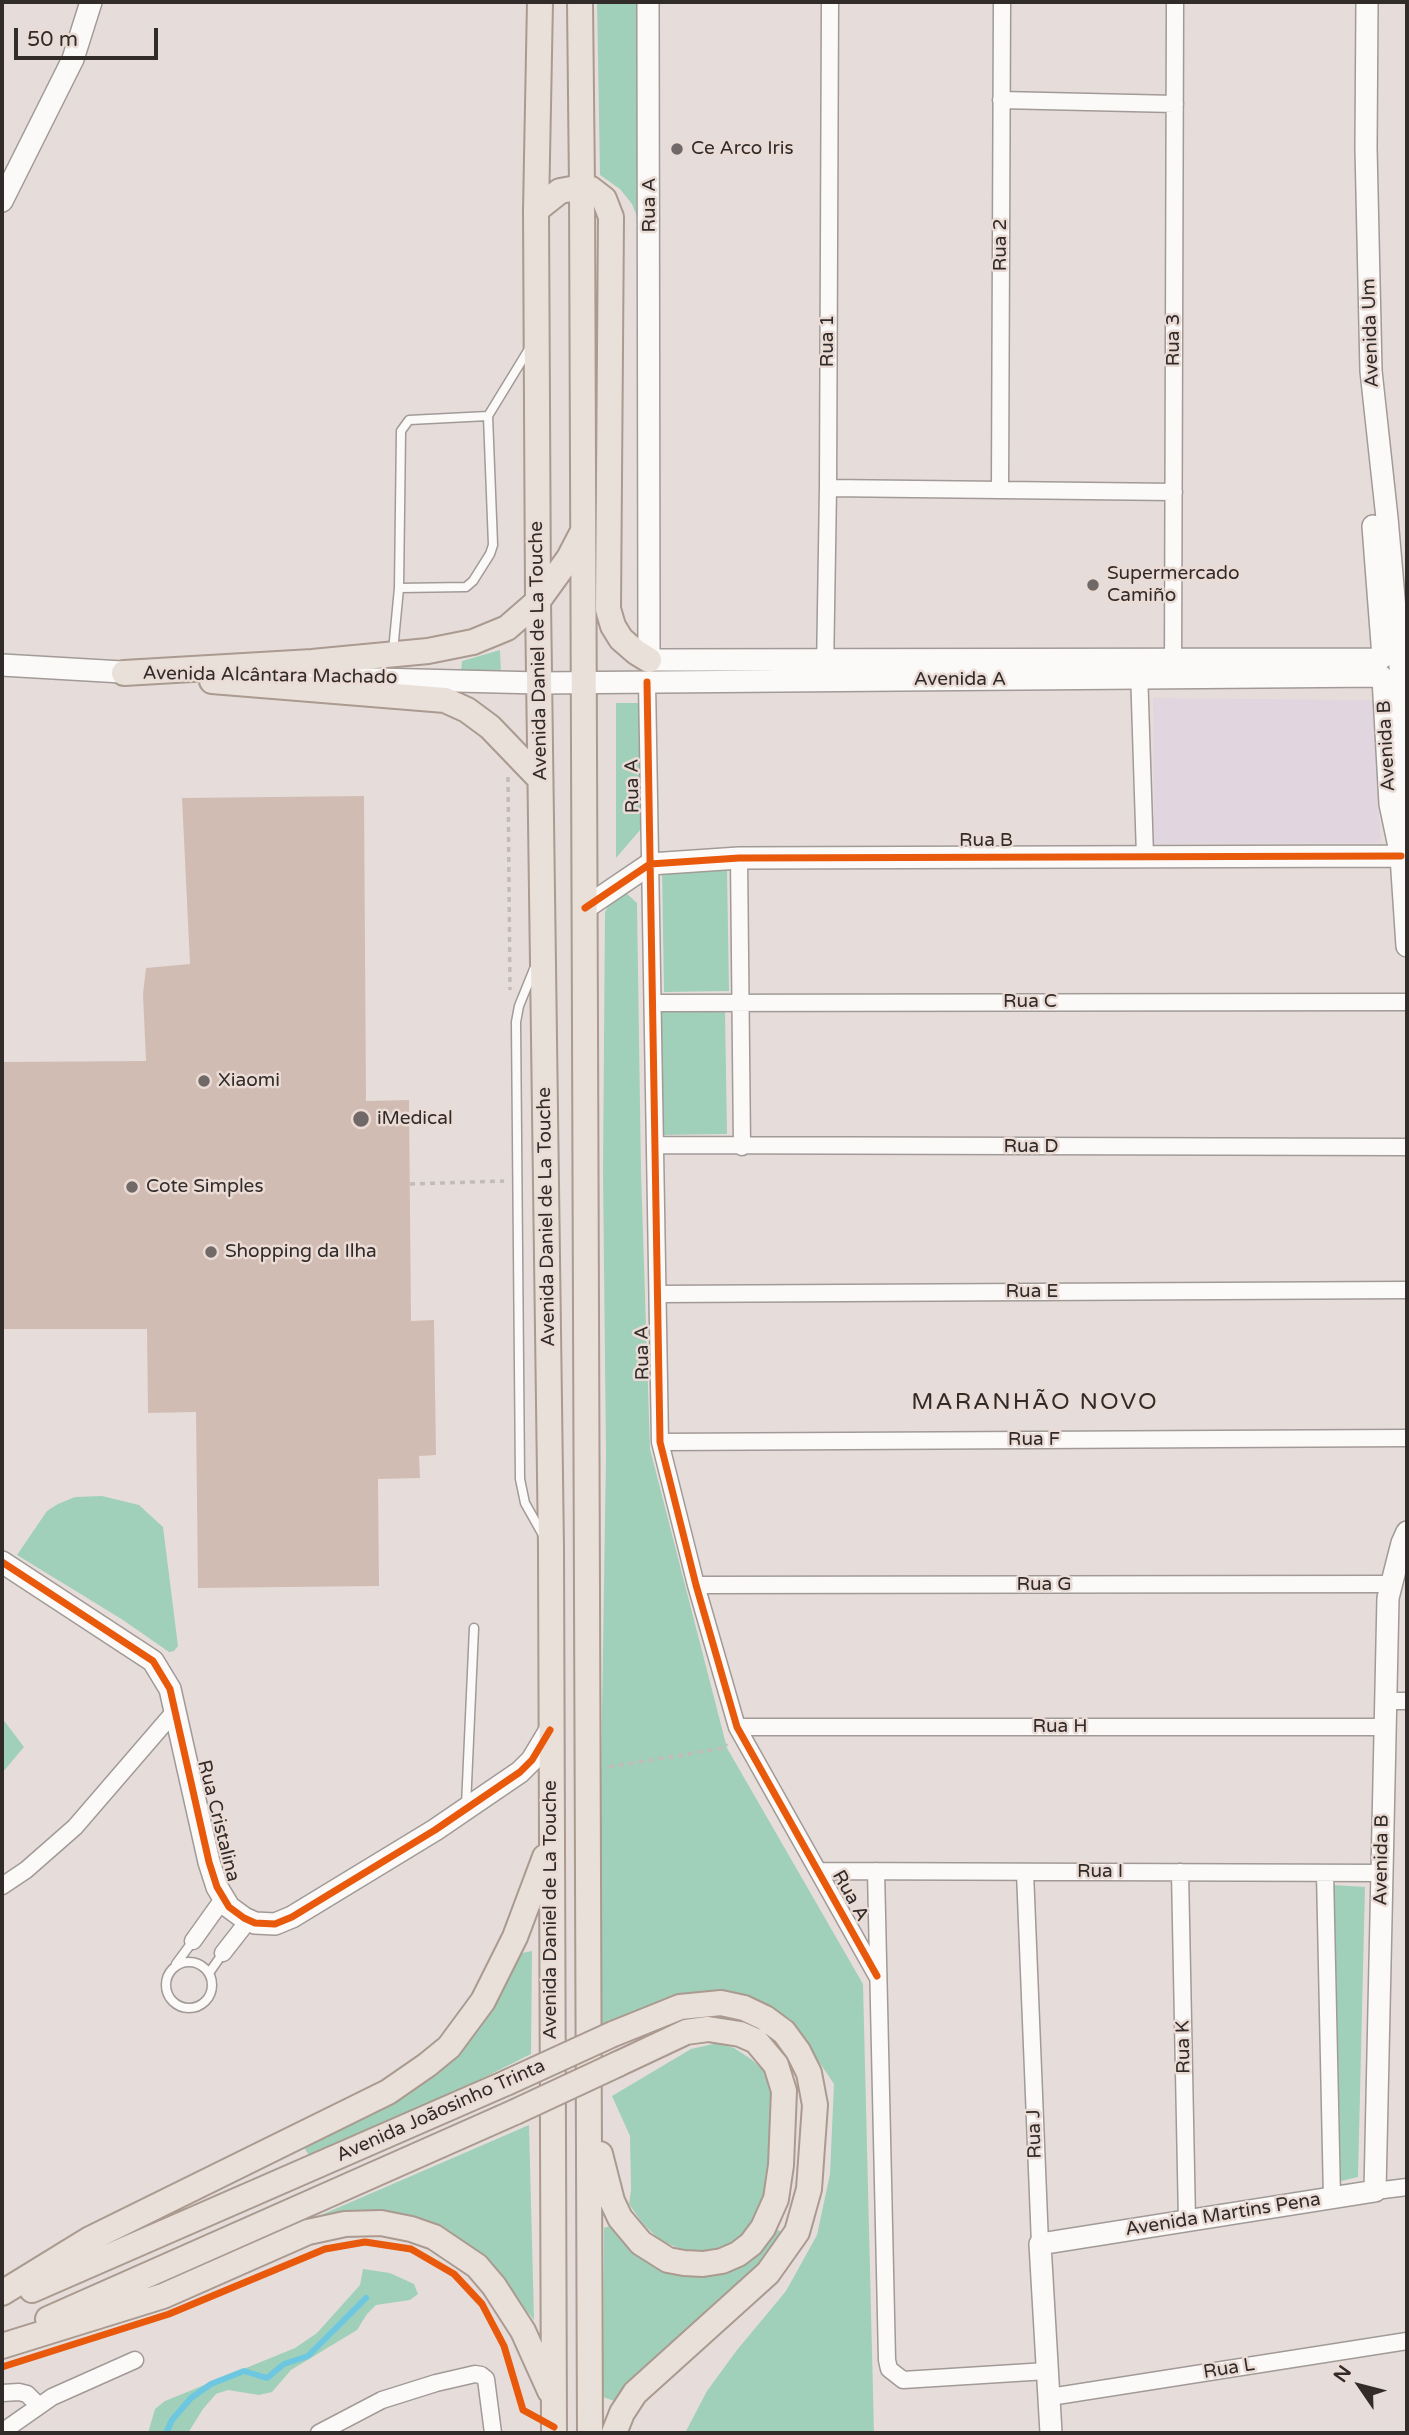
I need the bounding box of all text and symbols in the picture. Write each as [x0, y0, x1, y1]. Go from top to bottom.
scale bar [18, 14, 161, 58]
text: 50 m [27, 27, 78, 52]
place label: Ce Arco Iris [691, 138, 794, 160]
marker: Ce Arco Iris [669, 141, 685, 157]
street label: Rua A [639, 178, 661, 232]
street label: Rua 2 [990, 219, 1012, 271]
street label: Avenida Um [1358, 278, 1384, 388]
street label: Rua 3 [1163, 314, 1185, 366]
street label: Rua 1 [817, 315, 839, 367]
street label: Avenida Daniel de La Touche [525, 521, 553, 781]
place label: Supermercado Camiño [1107, 563, 1240, 607]
marker: Supermercado Camiño [1085, 577, 1101, 593]
street label: Avenida Alcântara Machado [142, 662, 398, 690]
street label: Avenida A [914, 669, 1006, 691]
street label: Avenida B [1373, 700, 1401, 792]
street label: Rua A [621, 758, 645, 814]
street label: Rua B [959, 830, 1013, 852]
street label: Rua C [1003, 991, 1057, 1013]
place label: Xiaomi [218, 1070, 280, 1092]
marker: Xiaomi [196, 1073, 212, 1089]
street label: Avenida Daniel de La Touche [533, 1087, 561, 1347]
place label: iMedical [377, 1108, 453, 1130]
marker: iMedical [351, 1109, 371, 1129]
street label: Rua D [1004, 1136, 1058, 1158]
place label: Cote Simples [146, 1176, 263, 1198]
marker: Cote Simples [124, 1179, 140, 1195]
place label: Shopping da Ilha [225, 1241, 377, 1263]
marker: Shopping da Ilha [203, 1244, 219, 1260]
street label: Rua E [1006, 1281, 1058, 1303]
street label: Rua A [631, 1325, 655, 1381]
district label: MARANHÃO NOVO [913, 1389, 1157, 1417]
street label: Rua F [1008, 1429, 1060, 1451]
street label: Rua G [1016, 1574, 1072, 1596]
street label: Rua H [1032, 1716, 1088, 1738]
street label: Rua Cristalina [192, 1758, 244, 1884]
street label: Avenida Daniel de La Touche [540, 1780, 562, 2040]
street label: Avenida B [1370, 1814, 1394, 1906]
street label: Rua I [1077, 1861, 1123, 1883]
street label: Rua A [827, 1866, 873, 1926]
street label: Rua K [1172, 2020, 1196, 2074]
street label: Avenida Joãosinho Trinta [333, 2055, 549, 2167]
street label: Rua J [1023, 2109, 1047, 2159]
street label: Avenida Martins Pena [1124, 2188, 1322, 2242]
north arrow [1325, 2351, 1395, 2421]
street label: Rua L [1202, 2354, 1256, 2384]
text: N [1329, 2361, 1356, 2387]

